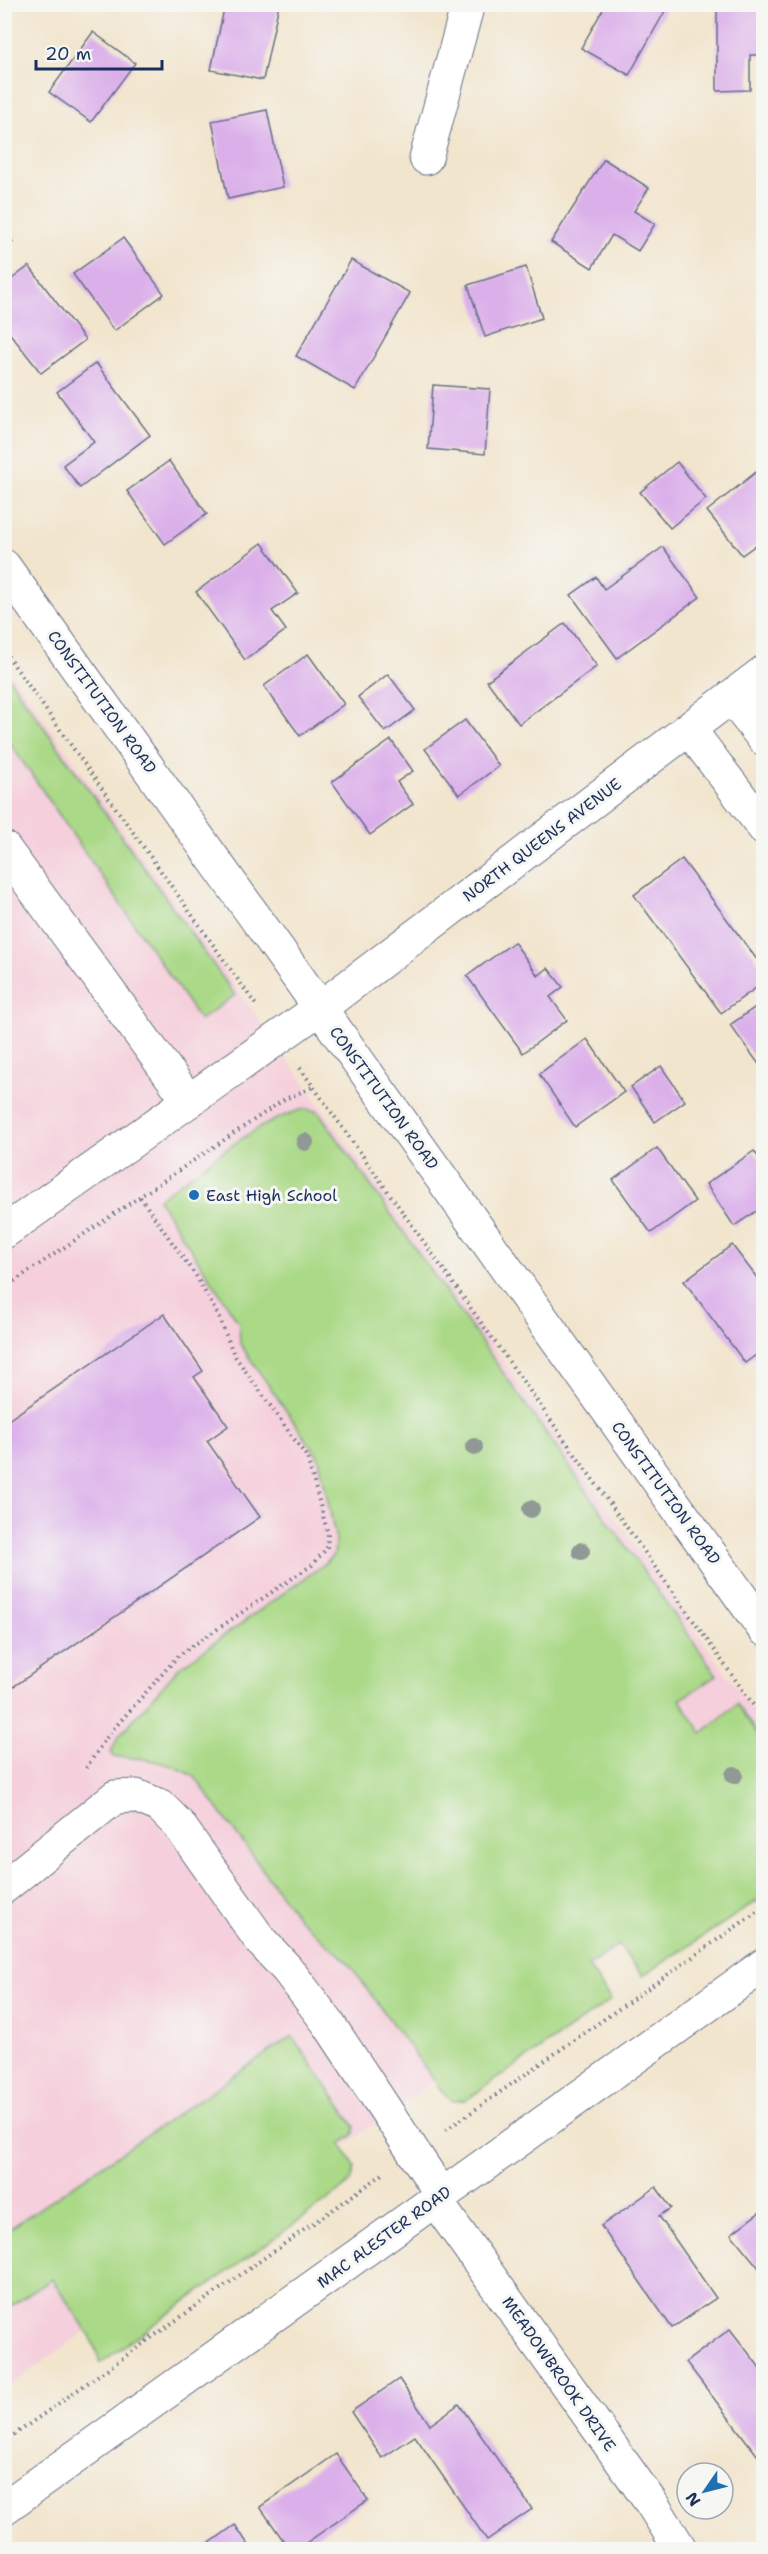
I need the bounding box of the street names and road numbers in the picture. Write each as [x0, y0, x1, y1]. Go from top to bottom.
street label: CONSTITUTION ROAD [43, 626, 161, 778]
street label: NORTH QUEENS AVENUE [458, 773, 626, 907]
street label: CONSTITUTION ROAD [325, 1022, 443, 1174]
street label: CONSTITUTION ROAD [607, 1417, 725, 1569]
street label: MAC ALESTER ROAD [313, 2181, 455, 2293]
street label: MEADOWBROOK DRIVE [497, 2292, 621, 2456]

